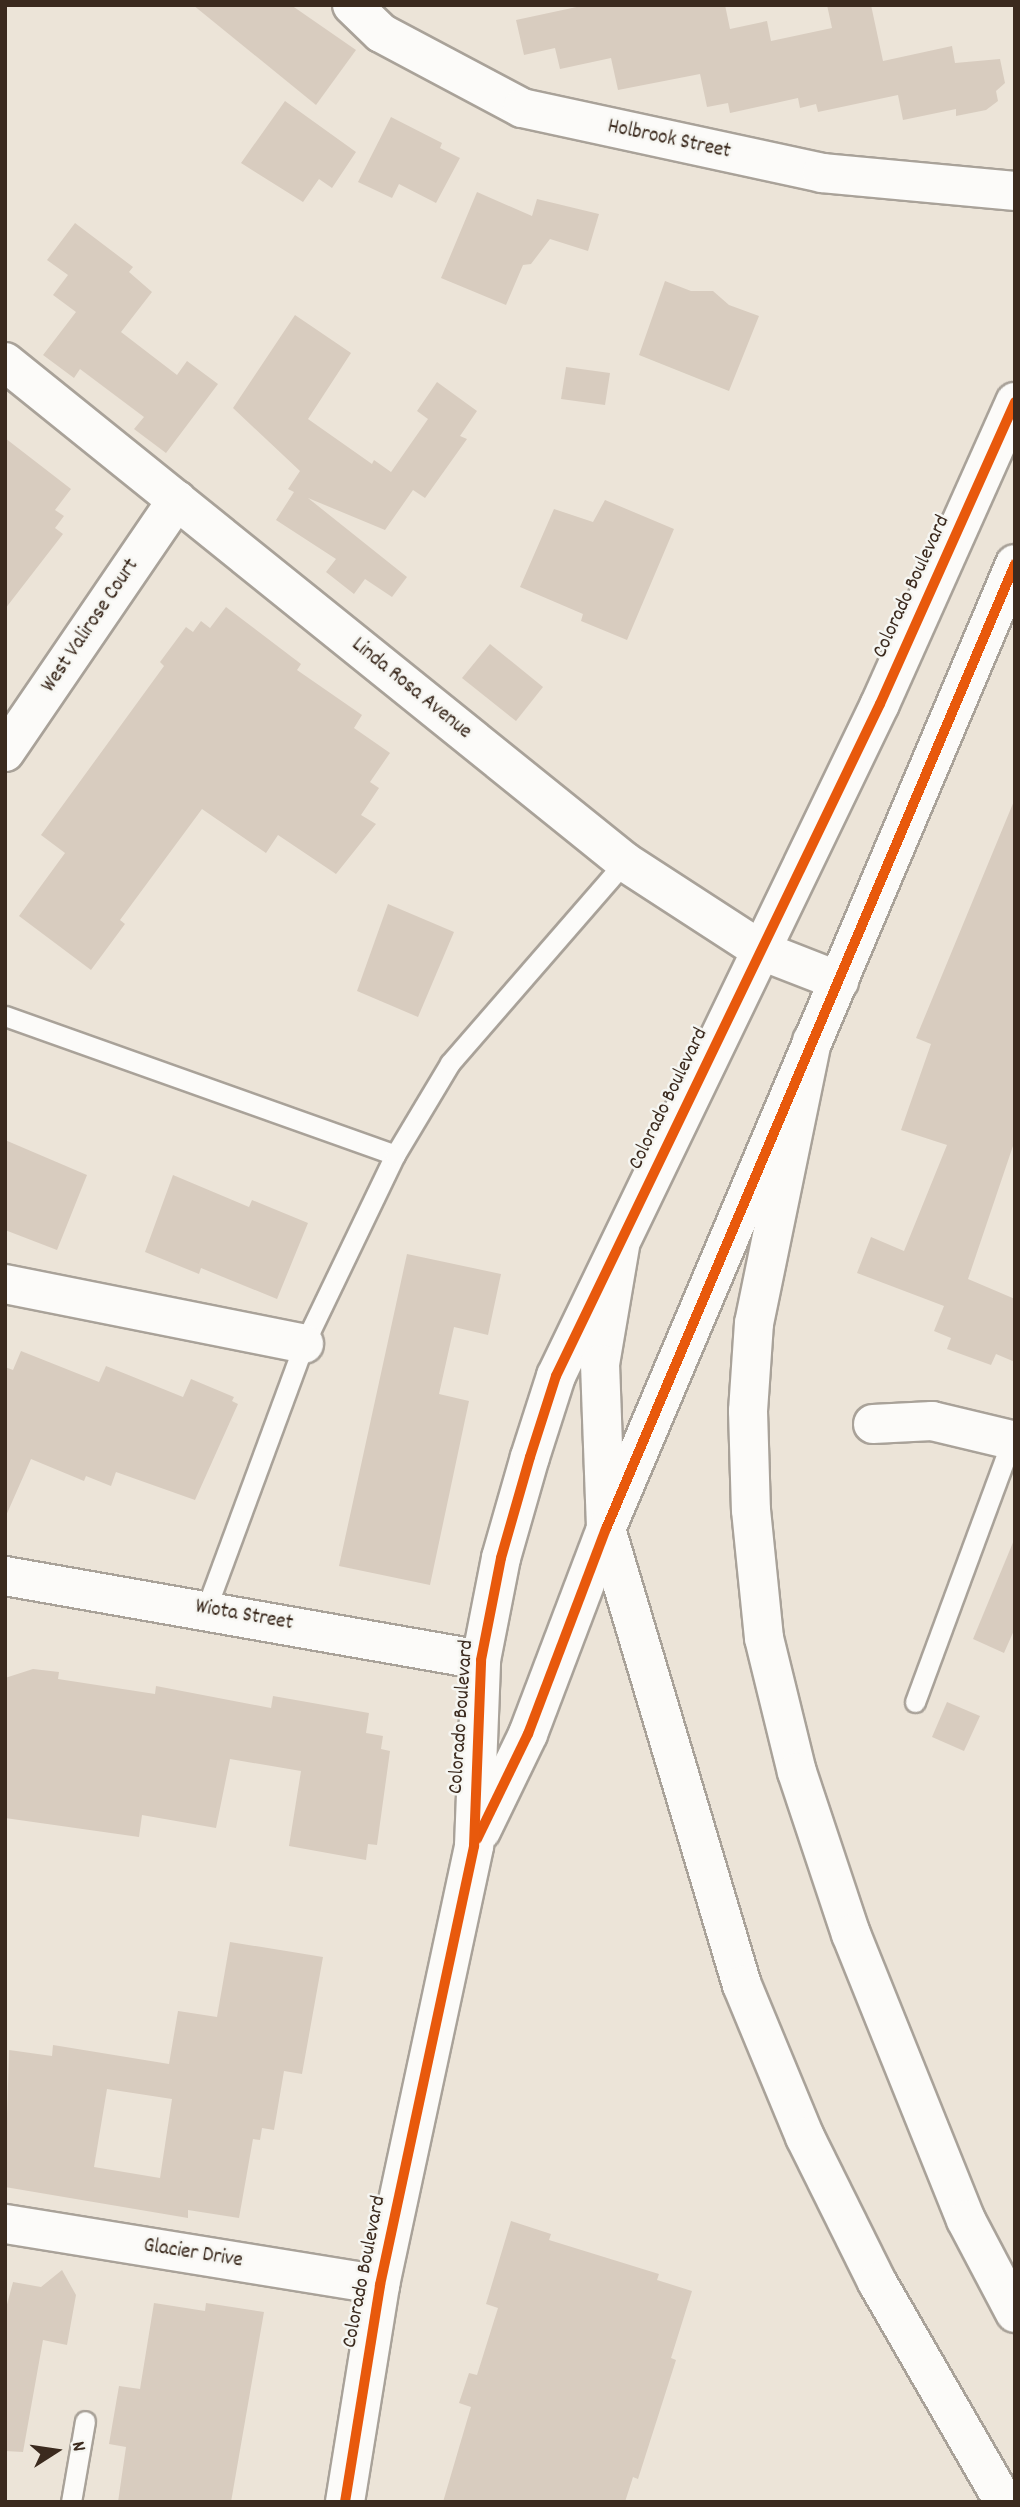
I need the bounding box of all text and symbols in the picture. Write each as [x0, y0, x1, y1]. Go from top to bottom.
street label: Holbrook Street [605, 115, 733, 165]
street label: Colorado Boulevard [868, 512, 956, 662]
street label: West Valirose Court [37, 554, 145, 698]
street label: Linda Rosa Avenue [346, 633, 476, 745]
street label: Colorado Boulevard [624, 1024, 714, 1174]
street label: Wiota Street [193, 1595, 295, 1637]
street label: Colorado Boulevard [444, 1639, 480, 1795]
street label: Colorado Boulevard [338, 2194, 392, 2350]
street label: Glacier Drive [142, 2234, 244, 2274]
north arrow [21, 2416, 91, 2486]
text: N [63, 2439, 91, 2454]

